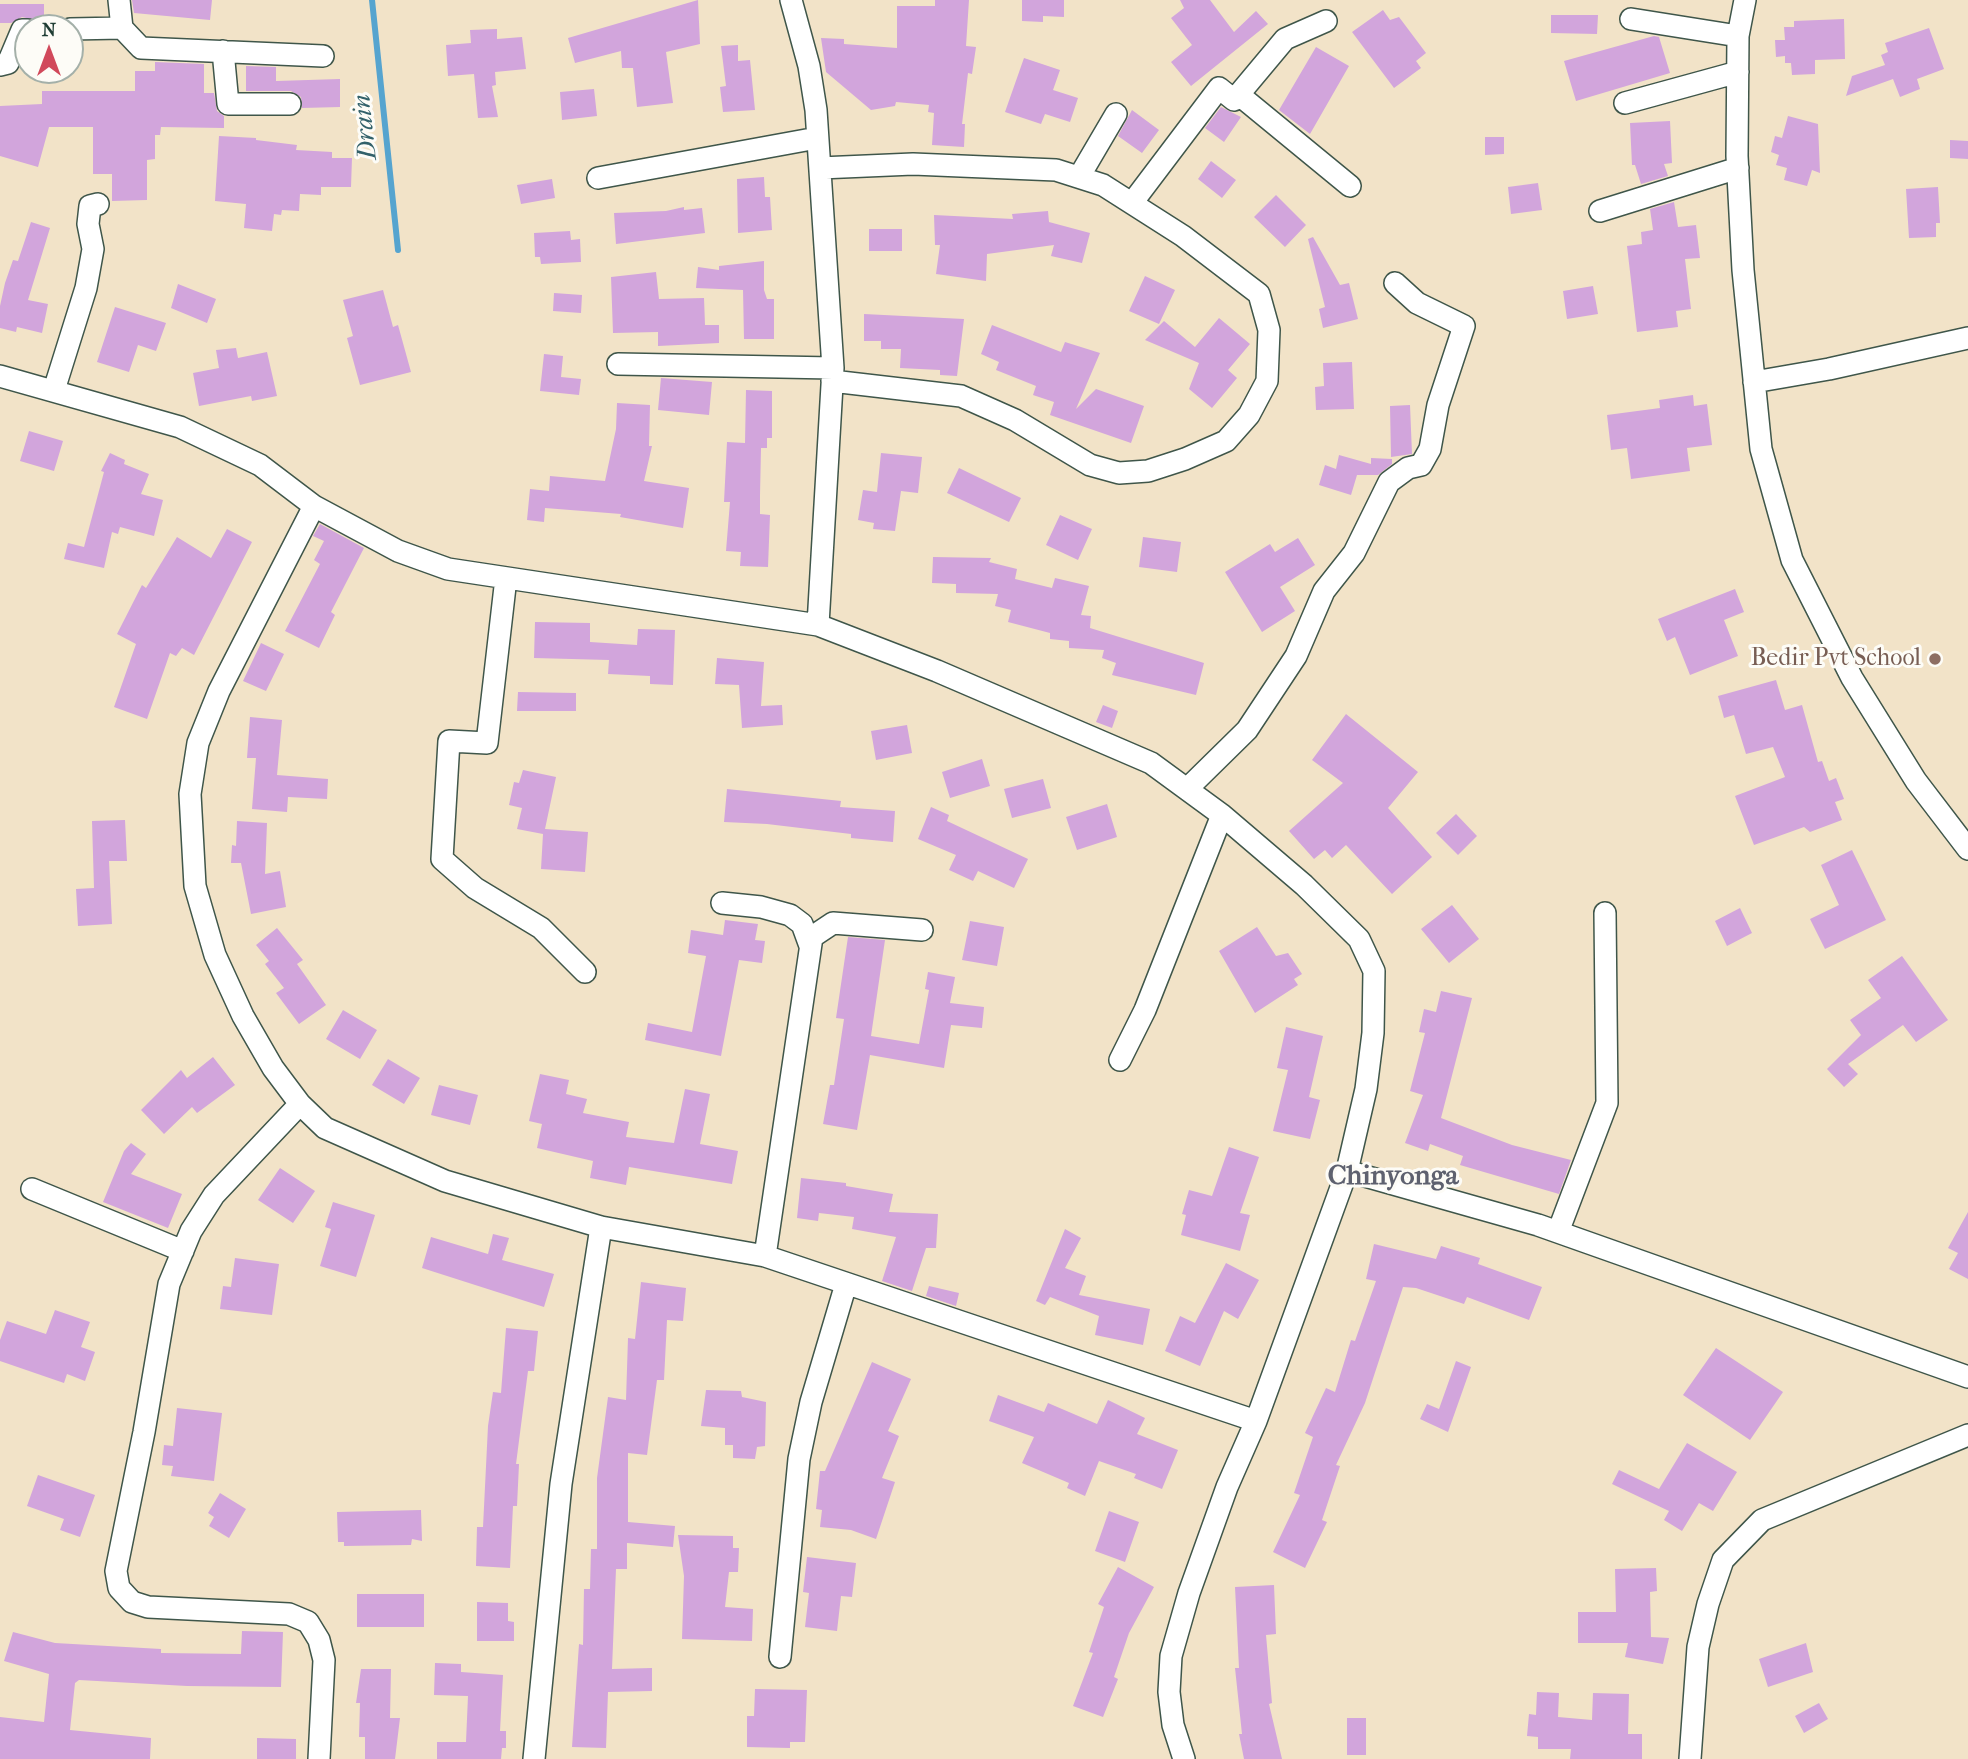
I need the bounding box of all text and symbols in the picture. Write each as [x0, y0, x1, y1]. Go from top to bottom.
north arrow [14, 14, 84, 84]
text: N [42, 19, 56, 41]
water label: Drain [347, 93, 385, 161]
place label: Bedir Pvt School [1751, 645, 1921, 673]
marker: Bedir Pvt School [1927, 651, 1943, 667]
district label: Chinyonga [1328, 1160, 1458, 1194]

